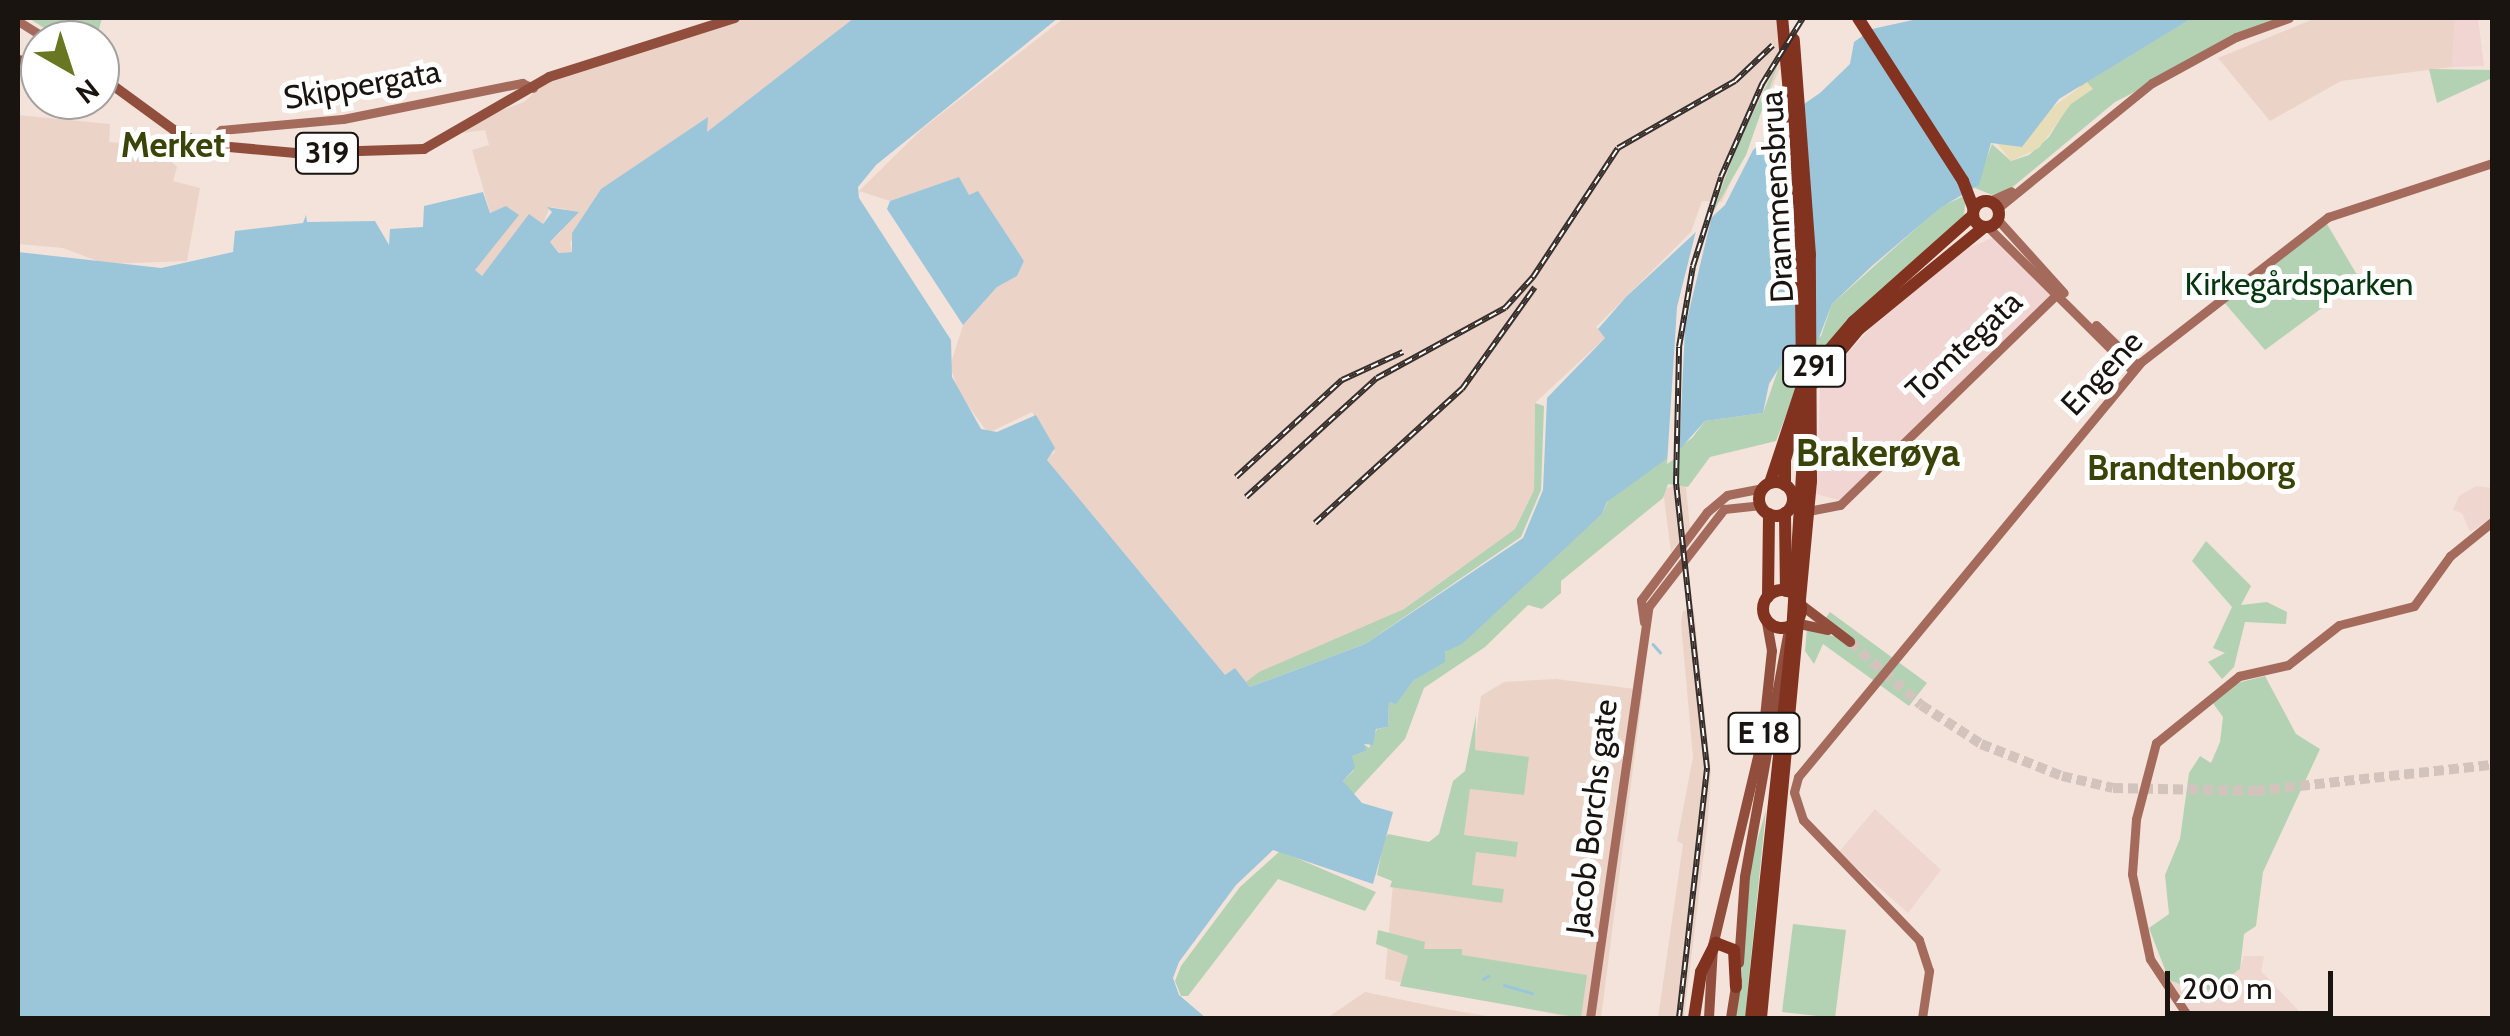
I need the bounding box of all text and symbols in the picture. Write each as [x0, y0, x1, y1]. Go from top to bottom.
north arrow [20, 20, 120, 120]
street label: Skippergata [281, 52, 443, 118]
text: N [69, 72, 106, 111]
street label: Drammensbrua [1752, 90, 1802, 304]
district label: Merket [121, 124, 225, 166]
road number: 319 [294, 128, 360, 178]
park label: Kirkegårdsparken [2185, 265, 2413, 303]
street label: Tomtegata [1898, 283, 2030, 409]
street label: Engene [2053, 323, 2151, 423]
road number: 291 [1782, 341, 1846, 391]
district label: Brakerøya [1796, 430, 1960, 476]
district label: Brandtenborg [2087, 447, 2295, 489]
street label: Jacob Borchs gate [1559, 697, 1625, 937]
road number: E 18 [1726, 708, 1802, 758]
scale bar [2170, 951, 2338, 1013]
text: 200 m [2182, 970, 2273, 1007]

